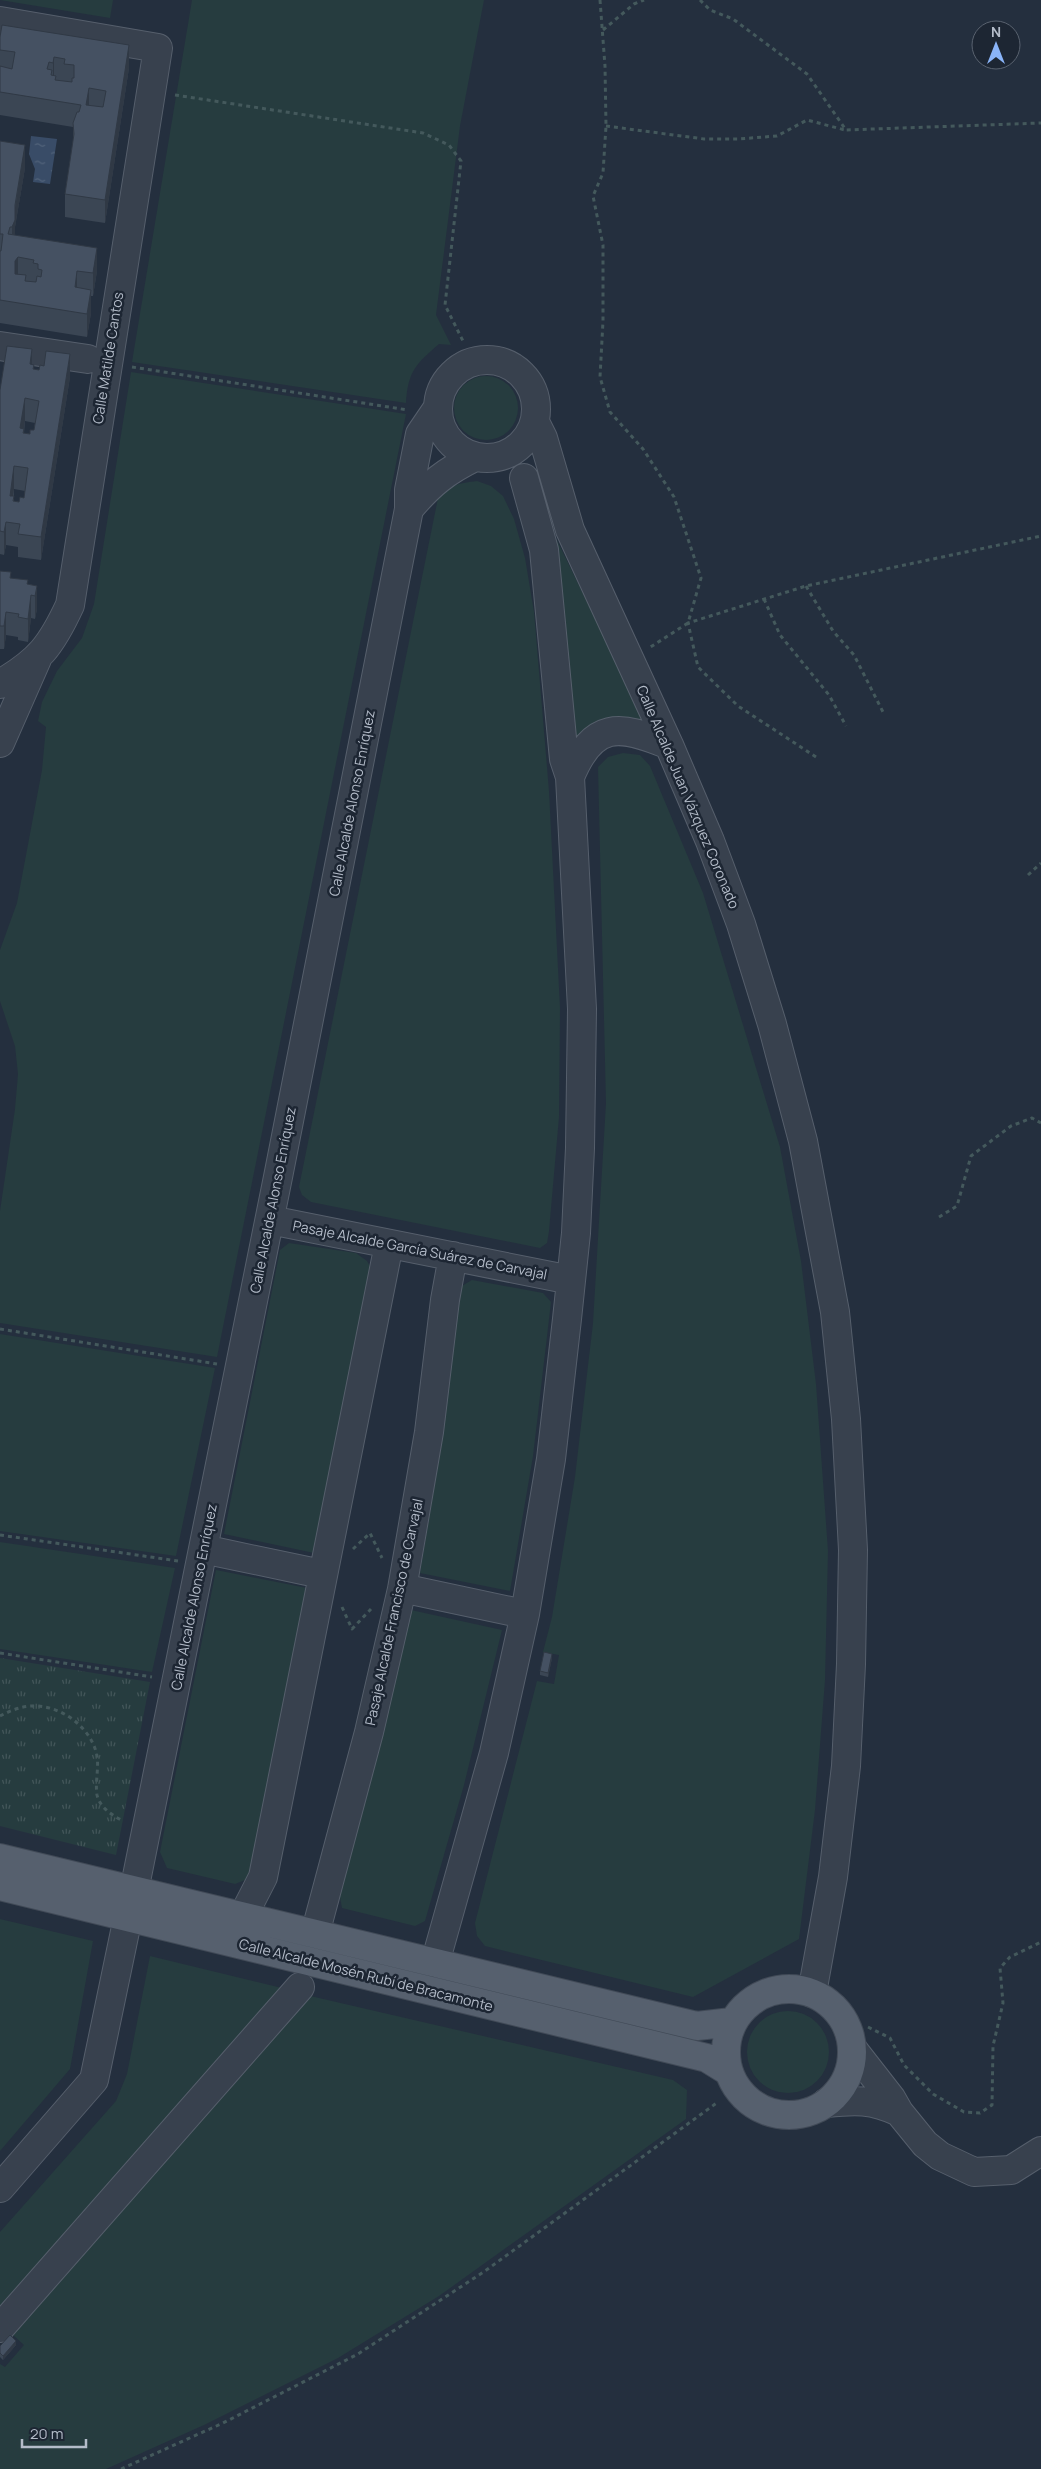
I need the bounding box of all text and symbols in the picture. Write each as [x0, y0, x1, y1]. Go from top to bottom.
north arrow [971, 20, 1021, 70]
text: N [991, 22, 1001, 41]
street label: Calle Matilde Cantos [88, 291, 127, 425]
street label: Calle Alcalde Juan Vázquez Coronado [633, 682, 744, 911]
street label: Calle Alcalde Alonso Enríquez [324, 708, 379, 898]
street label: Calle Alcalde Alonso Enríquez [245, 1105, 300, 1295]
street label: Pasaje Alcalde García Suárez de Carvajal [291, 1215, 549, 1284]
street label: Pasaje Alcalde Francisco de Carvajal [360, 1497, 427, 1727]
street label: Calle Alcalde Alonso Enríquez [166, 1502, 221, 1692]
street label: Calle Alcalde Mosén Rubí de Bracamonte [237, 1934, 495, 2015]
scale bar [22, 2416, 86, 2448]
text: 20 m [30, 2423, 63, 2444]

